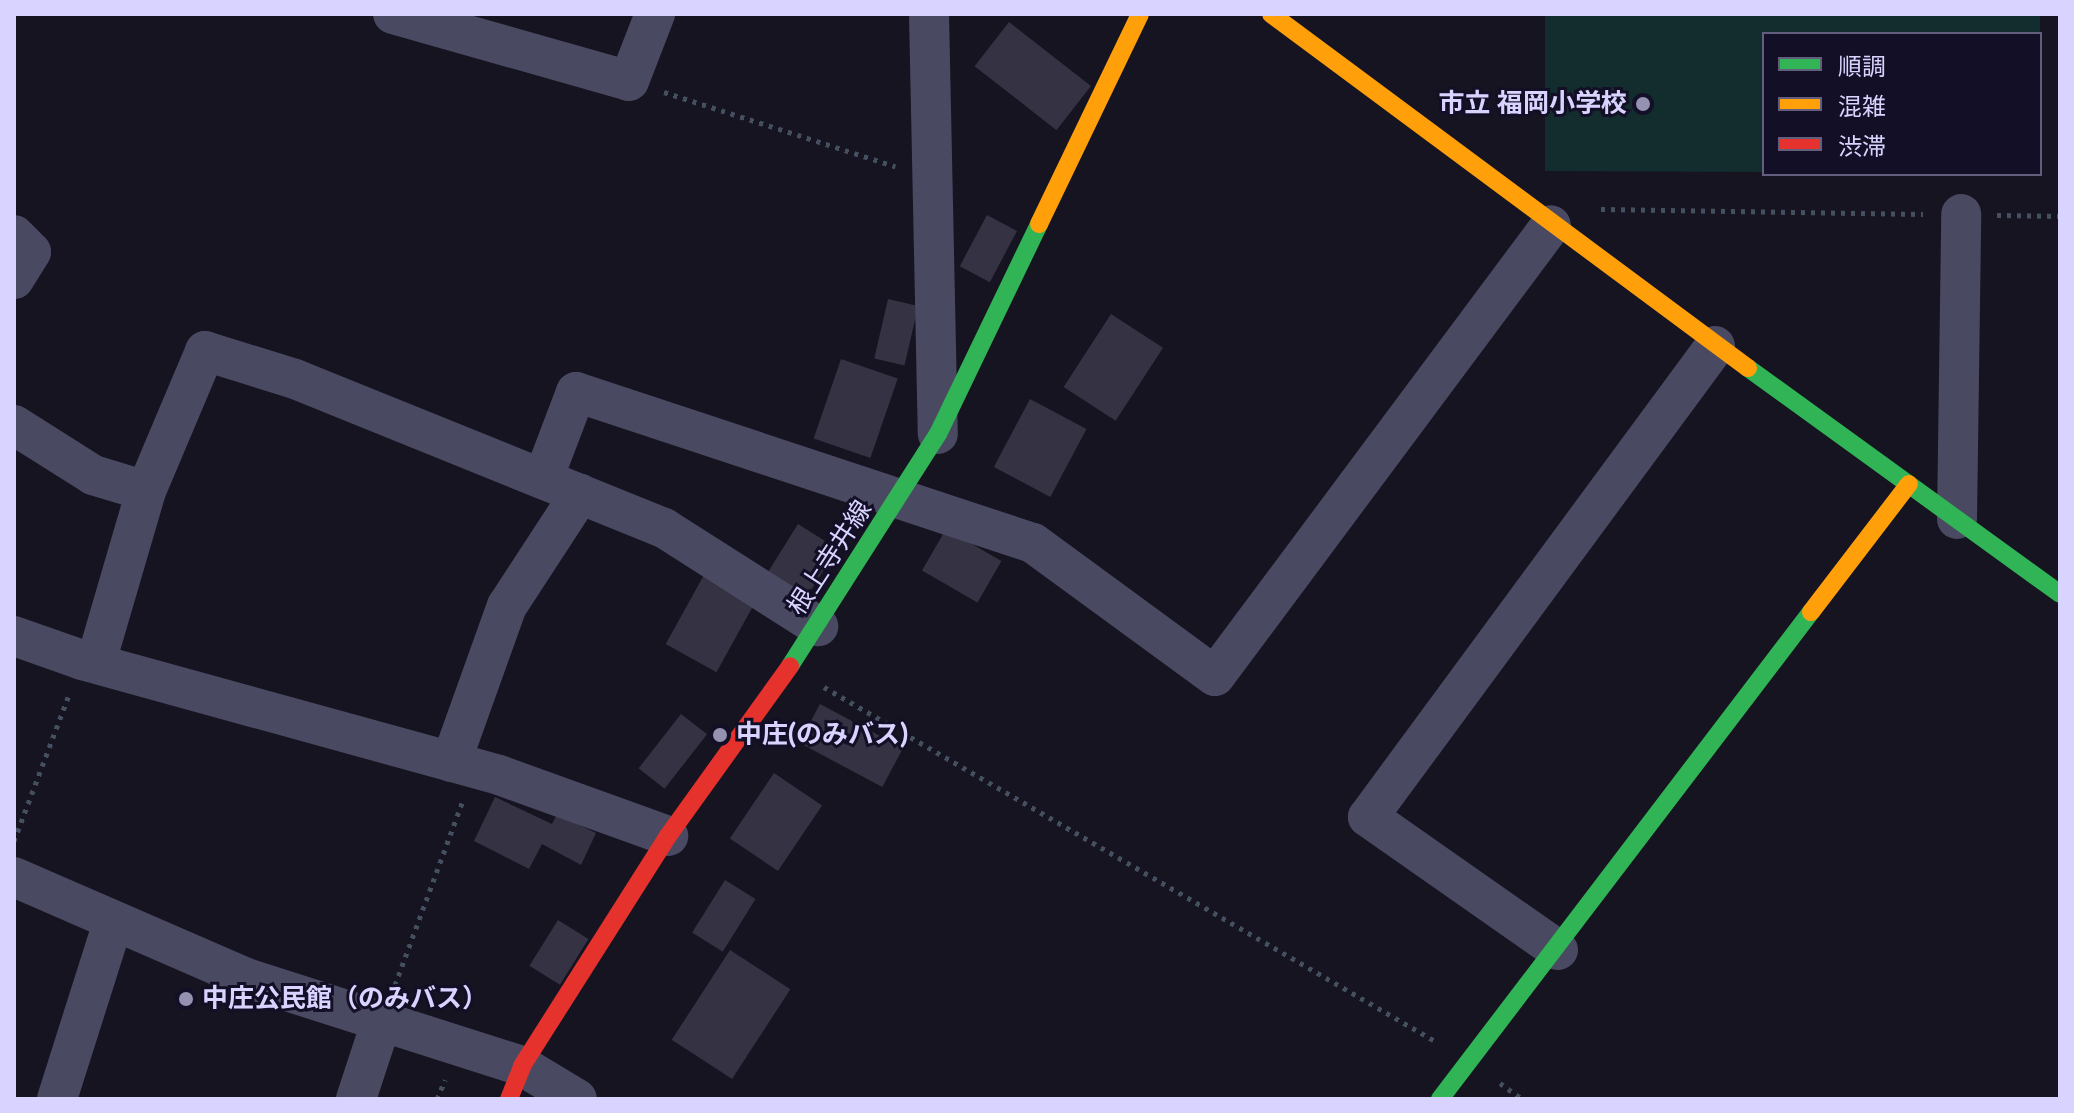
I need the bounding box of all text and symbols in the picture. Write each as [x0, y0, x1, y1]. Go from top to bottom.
legend [1762, 32, 2042, 176]
text: 順調 [1838, 53, 1886, 82]
place label: 市立 福岡小学校 [1438, 88, 1627, 120]
text: 混雑 [1838, 93, 1886, 122]
marker: 市立 福岡小学校 [1634, 95, 1652, 113]
text: 渋滞 [1838, 133, 1886, 162]
street label: 根上寺井線 [782, 495, 878, 621]
place label: 中庄(のみバス) [736, 719, 908, 751]
marker: 中庄(のみバス) [711, 726, 729, 744]
place label: 中庄公民館（のみバス） [202, 983, 488, 1015]
marker: 中庄公民館（のみバス） [177, 990, 195, 1008]

